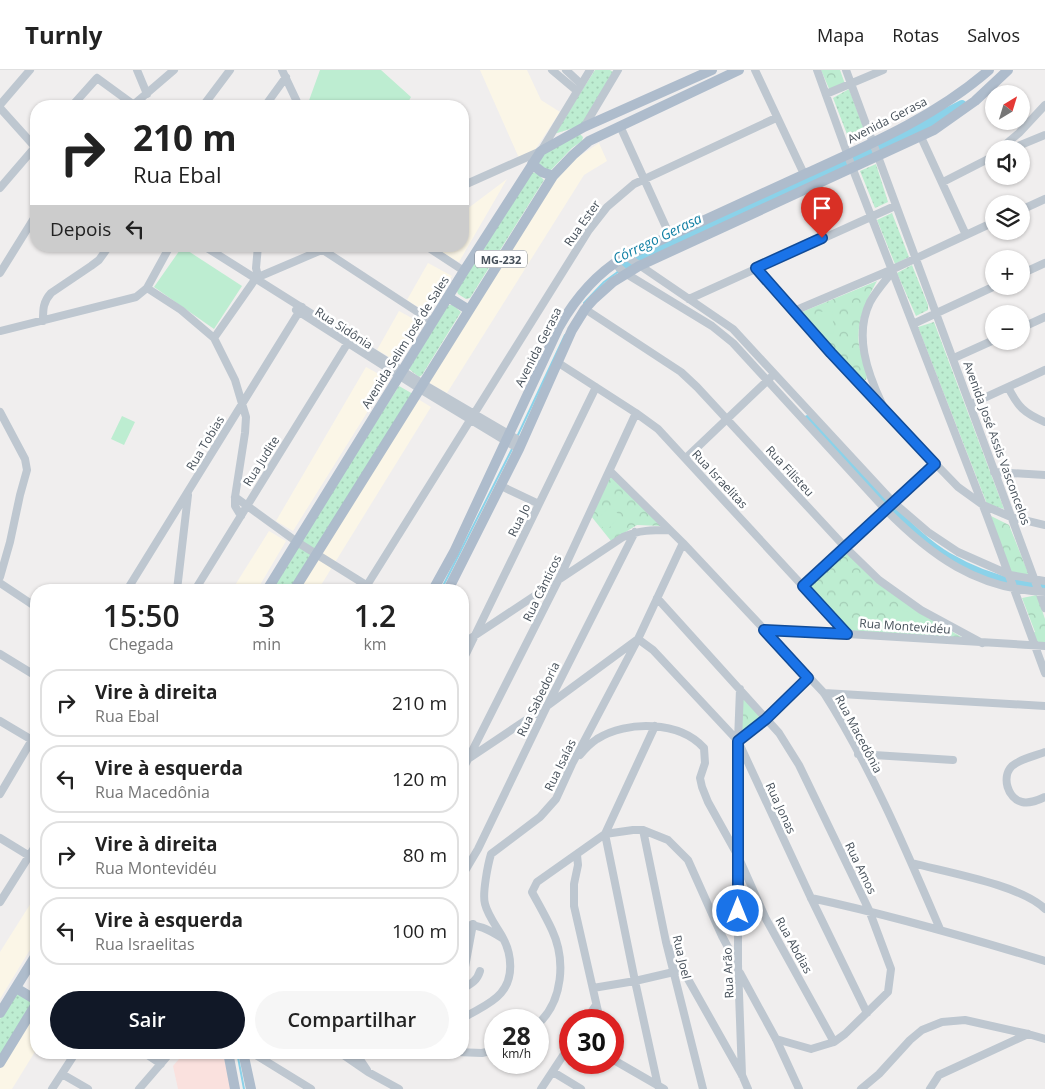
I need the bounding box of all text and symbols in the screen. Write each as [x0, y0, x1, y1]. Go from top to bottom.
text: Turnly [25, 18, 102, 51]
text: Mapa [817, 23, 864, 47]
text: Rotas [892, 23, 939, 47]
text: Salvos [967, 23, 1020, 47]
north arrow [985, 85, 1030, 130]
map controls [985, 85, 1030, 350]
street label: Avenida Gerasa [844, 93, 930, 147]
text: 210 m [133, 114, 237, 161]
icon: right [50, 120, 115, 185]
button: sound [985, 140, 1030, 185]
text: Rua Ebal [133, 159, 221, 189]
pin [801, 187, 843, 238]
icon: arrive [808, 194, 836, 222]
button: layers [985, 195, 1030, 240]
street label: Rua Ester [560, 196, 604, 250]
water label: Córrego Gerasa [609, 208, 705, 268]
icon: left [121, 215, 149, 243]
text: Depois [50, 216, 111, 242]
road number: MG-232 [475, 250, 527, 268]
button: + [985, 250, 1030, 295]
street label: Avenida Selim José de Sales [357, 272, 453, 412]
street label: Rua Sidônia [312, 303, 376, 353]
street label: Avenida Gerasa [511, 304, 565, 390]
button: − [985, 305, 1030, 350]
street label: Avenida José Assis Vasconcelos [959, 359, 1035, 527]
street label: Rua Tobias [182, 412, 228, 474]
street label: Rua Judite [239, 432, 283, 489]
street label: Rua Filisteu [762, 442, 818, 500]
street label: Rua Israelitas [688, 446, 752, 512]
street label: Rua Jo [504, 501, 534, 539]
street label: Rua Cânticos [519, 552, 566, 624]
text: 15:50 [103, 595, 180, 636]
text: 3 [258, 595, 275, 636]
text: 1.2 [354, 595, 396, 636]
street label: Rua Montevidéu [859, 614, 951, 638]
text: Chegada [109, 633, 174, 655]
text: min [252, 633, 281, 655]
text: km [363, 633, 387, 655]
street label: Rua Sabedoria [513, 659, 563, 739]
text: Vire à direita [95, 679, 218, 705]
icon: right [52, 689, 80, 717]
text: 210 m [392, 690, 447, 716]
street label: Rua Macedônia [831, 692, 887, 776]
text: Rua Ebal [95, 705, 159, 727]
street label: Rua Isaías [540, 736, 580, 794]
text: Vire à esquerda [95, 755, 243, 781]
icon: left [52, 765, 80, 793]
text: 120 m [392, 766, 447, 792]
street label: Rua Jonas [762, 780, 800, 837]
text: Rua Macedônia [95, 781, 210, 803]
text: Vire à direita [95, 831, 218, 857]
street label: Rua Amos [841, 839, 881, 897]
icon: right [52, 841, 80, 869]
text: 80 m [403, 842, 447, 868]
text: Rua Montevidéu [95, 857, 217, 879]
position arrow [711, 884, 763, 936]
text: Vire à esquerda [95, 907, 243, 933]
street label: Rua Abdias [771, 914, 817, 977]
icon: left [52, 917, 80, 945]
text: 100 m [392, 918, 447, 944]
text: Rua Israelitas [95, 933, 195, 955]
street label: Rua Joel [669, 933, 695, 981]
street label: Rua Arão [719, 947, 737, 999]
button: Sair [50, 991, 245, 1049]
button: Compartilhar [255, 991, 449, 1049]
speed limit sign: 30 [559, 1009, 624, 1074]
text: 28 [502, 1018, 531, 1052]
text: km/h [502, 1045, 531, 1062]

